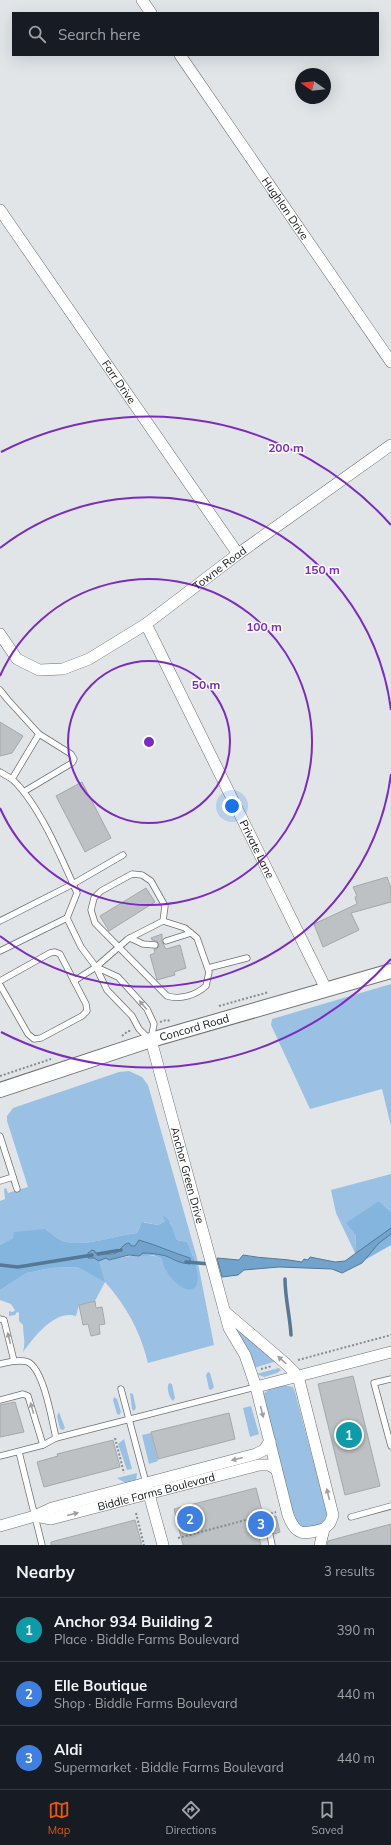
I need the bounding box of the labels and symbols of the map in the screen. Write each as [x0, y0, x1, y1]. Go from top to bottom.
north arrow [295, 68, 331, 104]
street label: Hughlan Drive [259, 174, 312, 242]
street label: Farr Drive [99, 357, 139, 406]
text: 200 m [268, 440, 304, 455]
street label: Towne Road [190, 543, 249, 593]
text: 150 m [304, 562, 340, 577]
text: 100 m [246, 619, 282, 634]
text: 50 m [192, 677, 220, 692]
centre of rings [142, 735, 156, 749]
your location [222, 796, 242, 816]
street label: Private Lane [237, 817, 277, 881]
one-way arrow [138, 999, 147, 1010]
street label: Concord Road [158, 1011, 231, 1044]
street label: Anchor Green Drive [168, 1125, 207, 1225]
one-way arrow [5, 1332, 11, 1345]
one-way arrow [277, 1356, 287, 1365]
one-way arrow [29, 1402, 35, 1414]
one-way arrow [260, 1406, 266, 1418]
pin: 1 [336, 1420, 362, 1450]
one-way arrow [231, 1456, 243, 1462]
street label: Biddle Farms Boulevard [96, 1470, 217, 1514]
one-way arrow [324, 1488, 330, 1500]
pin: 2 [177, 1504, 203, 1534]
pin: 3 [248, 1509, 274, 1539]
one-way arrow [67, 1511, 79, 1517]

